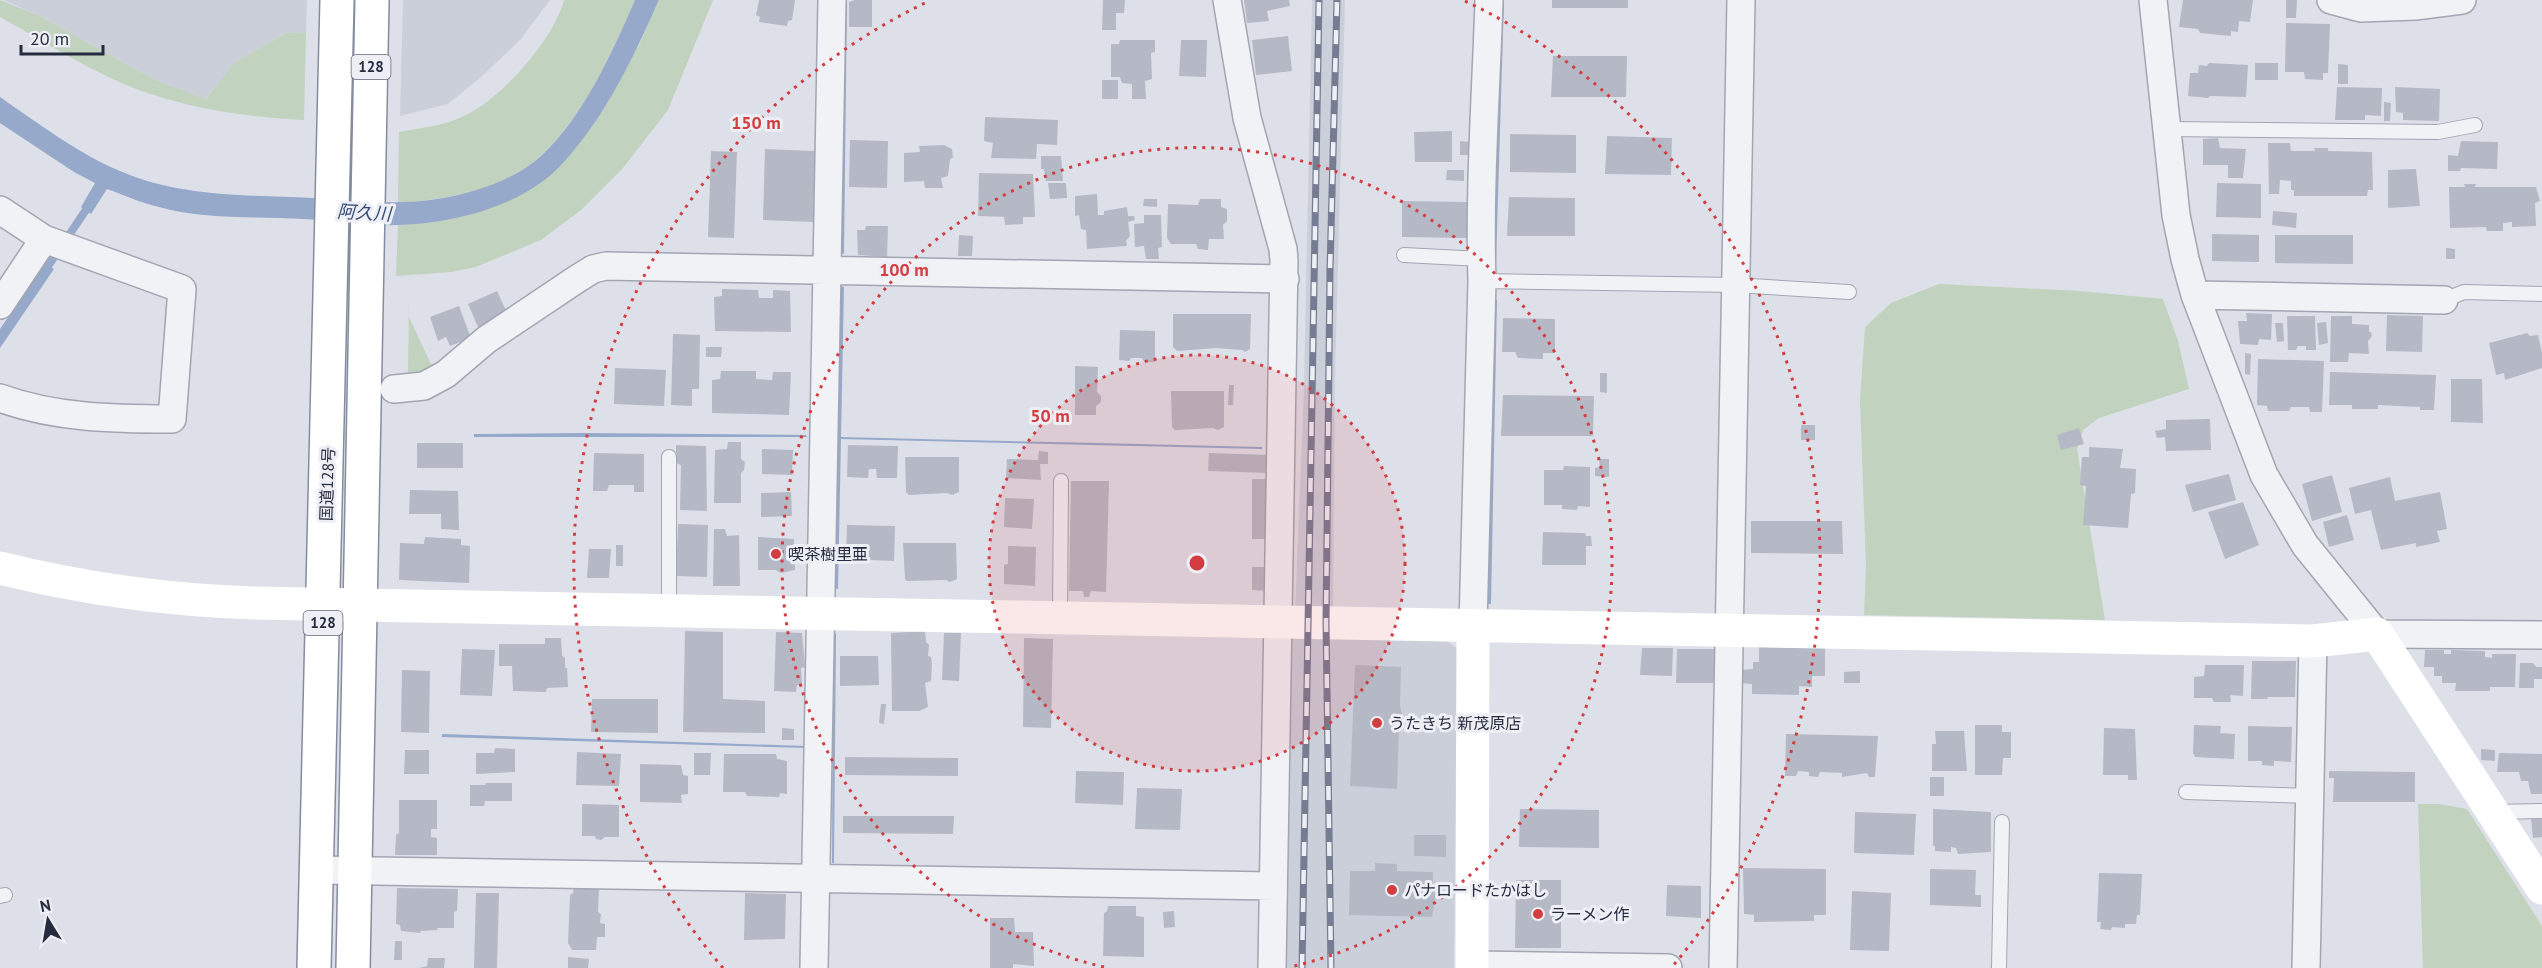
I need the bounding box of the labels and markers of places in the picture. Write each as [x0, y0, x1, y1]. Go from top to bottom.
place label: 喫茶樹里亜 [788, 544, 868, 564]
marker: 喫茶樹里亜 [769, 547, 783, 561]
centre of rings [1187, 553, 1207, 573]
place label: うたきち 新茂原店 [1389, 713, 1521, 733]
marker: うたきち 新茂原店 [1370, 716, 1384, 730]
place label: パナロードたかはし [1404, 880, 1547, 900]
marker: パナロードたかはし [1385, 883, 1399, 897]
place label: ラーメン作 [1550, 904, 1629, 924]
marker: ラーメン作 [1531, 907, 1545, 921]

